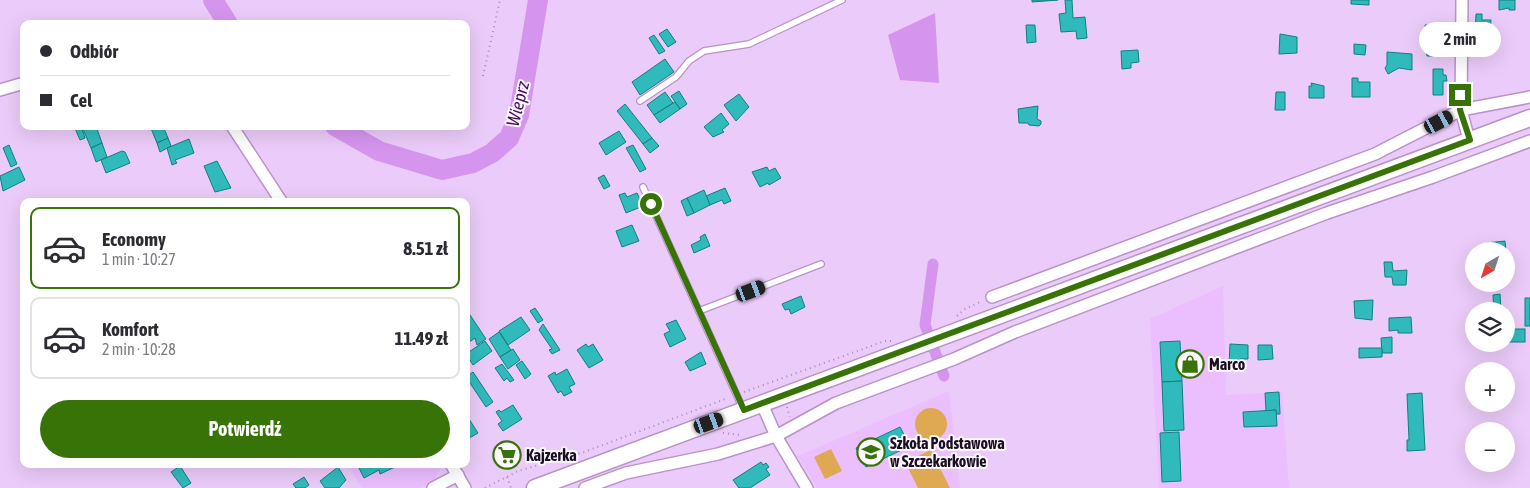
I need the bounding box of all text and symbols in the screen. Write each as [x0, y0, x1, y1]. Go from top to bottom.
callout: 2 min [1419, 22, 1501, 58]
text: 2 min [1444, 30, 1476, 48]
text: Odbiór [70, 40, 118, 62]
water label: Wieprz [502, 79, 533, 129]
route end [1449, 84, 1471, 106]
text: Cel [70, 89, 92, 111]
car [1422, 108, 1455, 136]
route start [640, 193, 662, 215]
icon: car [42, 226, 87, 271]
text: Economy [102, 228, 166, 250]
text: 8.51 zł [403, 237, 448, 259]
north arrow [1465, 242, 1515, 292]
map controls [1465, 242, 1515, 472]
text: 1 min · 10:27 [102, 250, 176, 268]
car [734, 279, 767, 303]
button: layers [1465, 302, 1515, 352]
icon: car [42, 316, 87, 361]
text: Komfort [102, 318, 159, 340]
text: 11.49 zł [394, 327, 448, 349]
text: 2 min · 10:28 [102, 340, 176, 358]
shop icon: Marco [1175, 349, 1205, 379]
place label: Marco [1209, 355, 1246, 373]
button: + [1465, 362, 1515, 412]
button: Potwierdź [40, 400, 450, 458]
car [692, 411, 725, 435]
button: − [1465, 422, 1515, 472]
place label: Szkoła Podstawowa w Szczekarkowie [890, 434, 1005, 470]
school or university icon: Szkoła Podstawowa w Szczekarkowie [856, 437, 886, 467]
supermarket icon: Kajzerka [492, 440, 522, 470]
place label: Kajzerka [526, 446, 577, 464]

